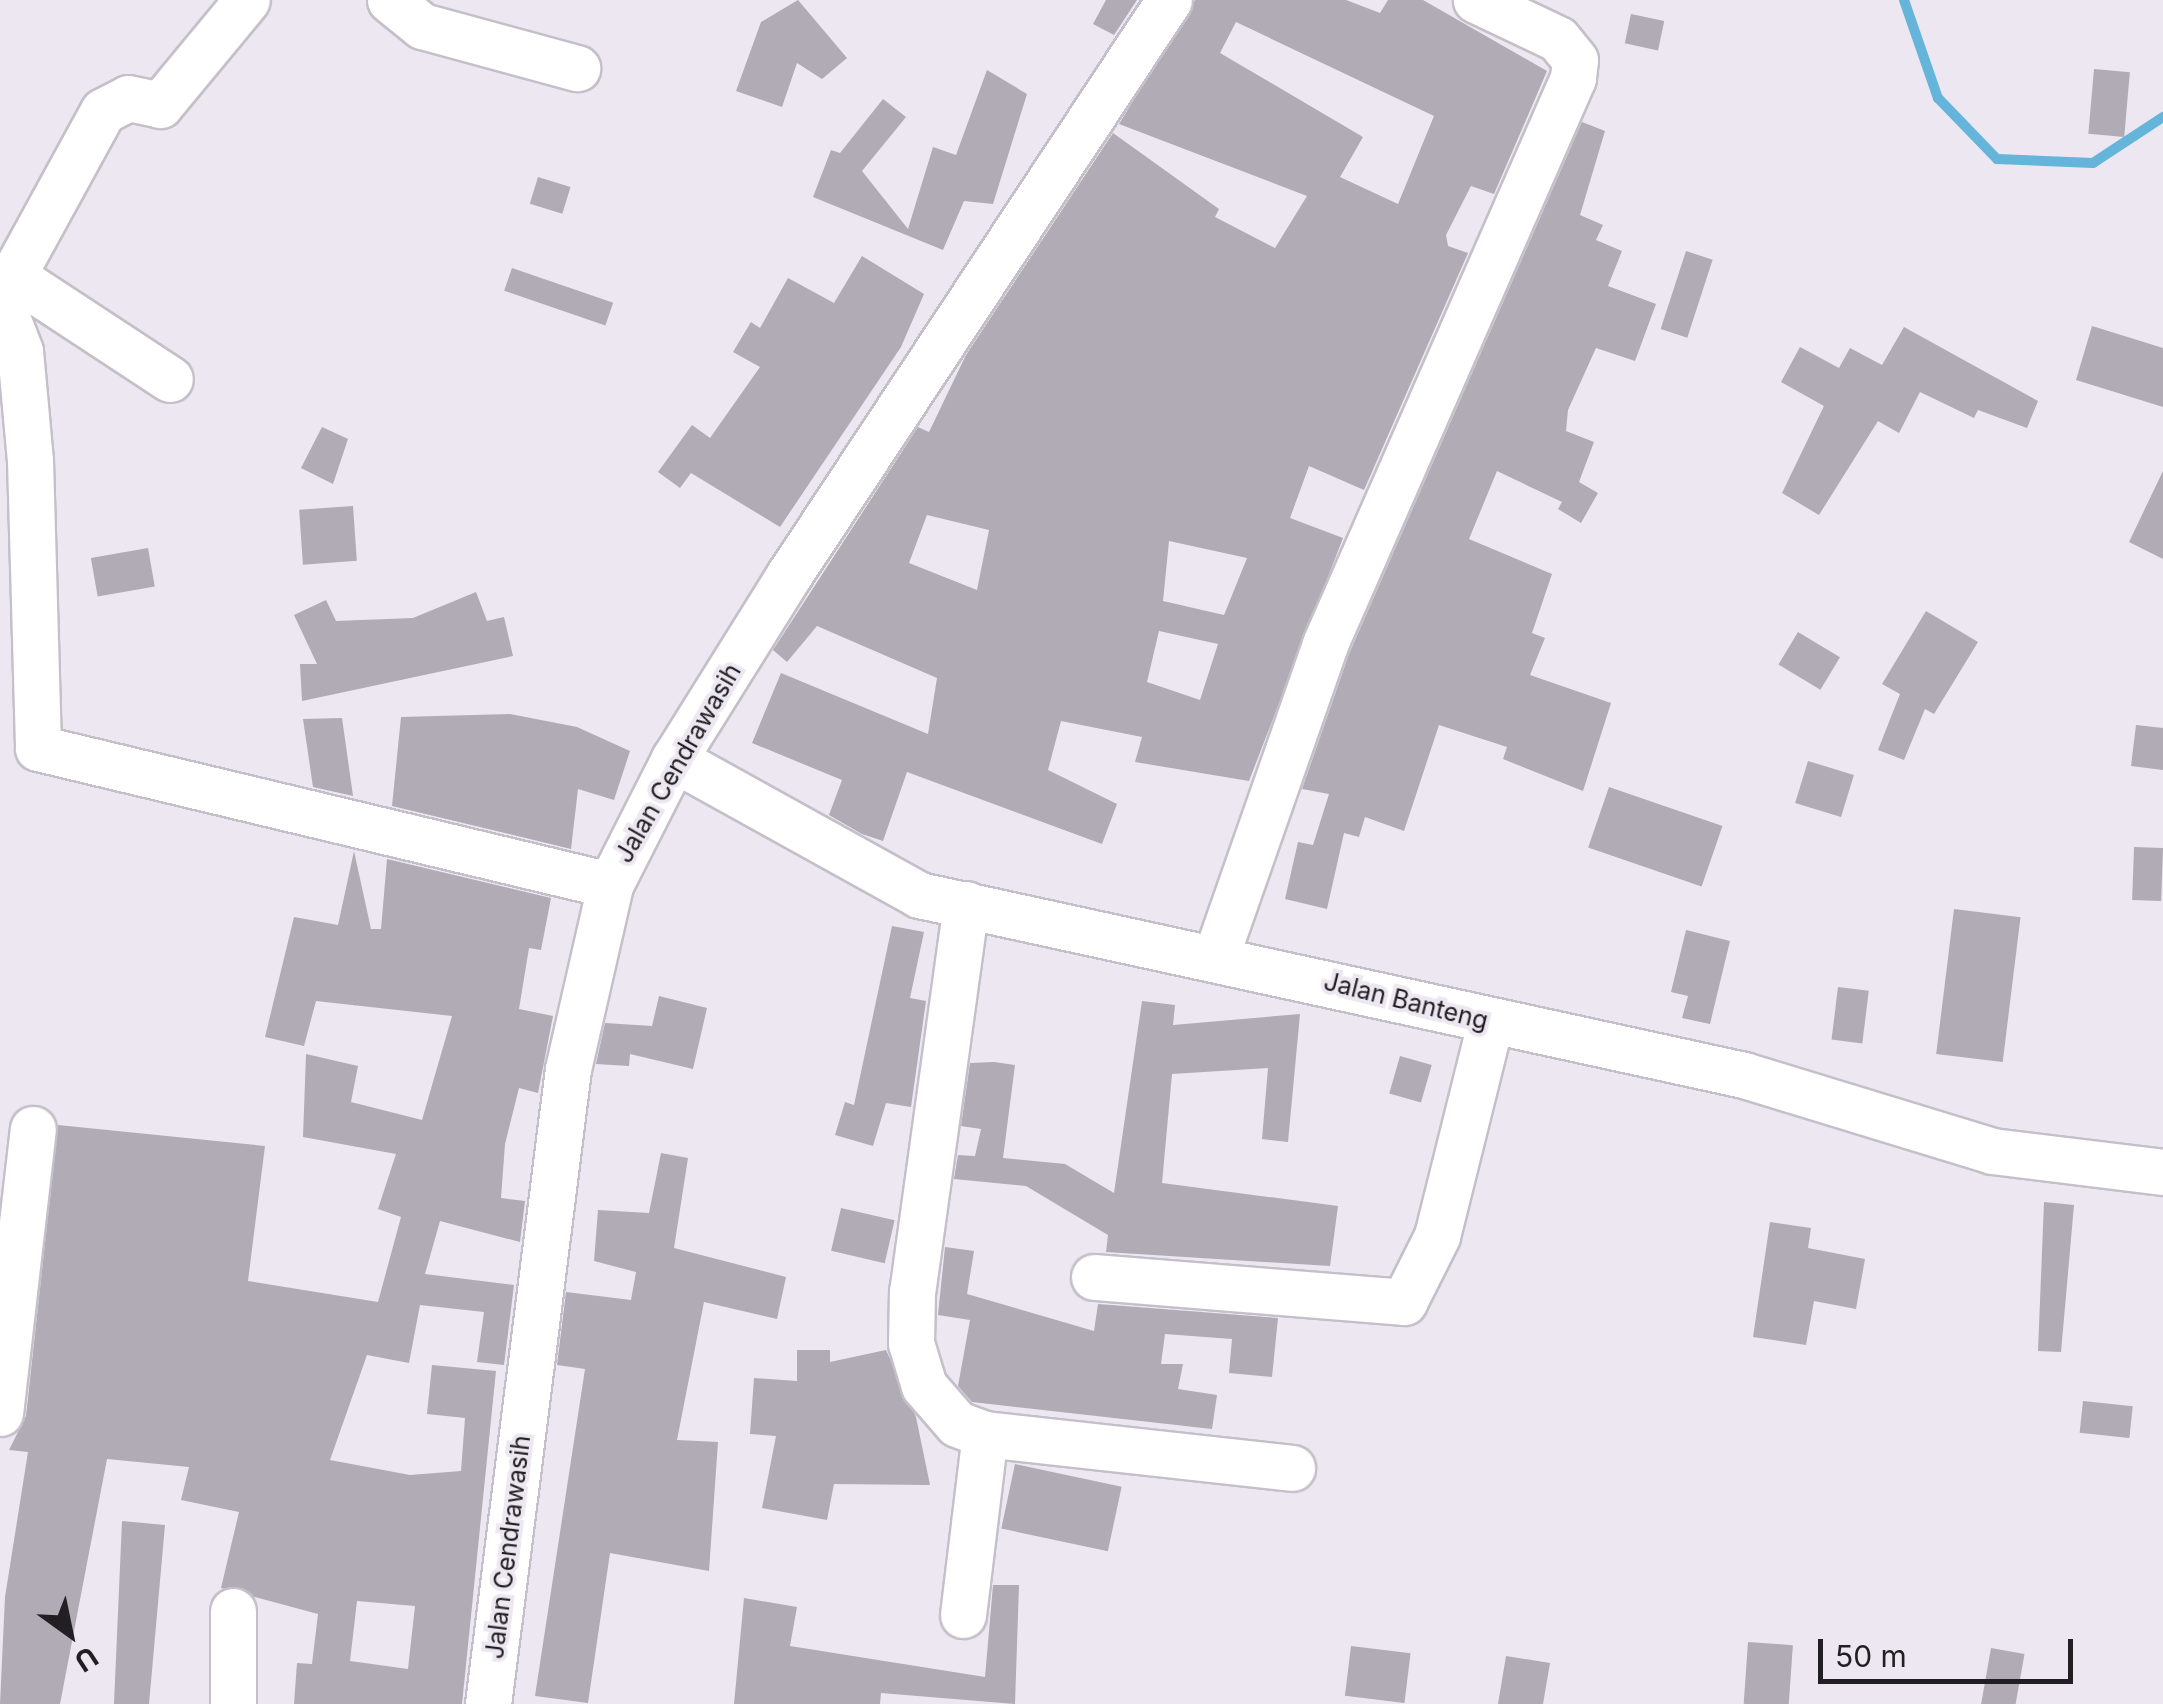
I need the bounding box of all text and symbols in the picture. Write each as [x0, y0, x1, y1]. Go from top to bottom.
street label: Jalan Cendrawasih [609, 658, 747, 868]
street label: Jalan Banteng [1321, 966, 1491, 1036]
street label: Jalan Cendrawasih [479, 1433, 537, 1661]
north arrow [20, 1584, 120, 1684]
scale bar [1823, 1619, 2078, 1681]
text: 50 m [1835, 1638, 1907, 1674]
text: U [68, 1639, 104, 1679]

